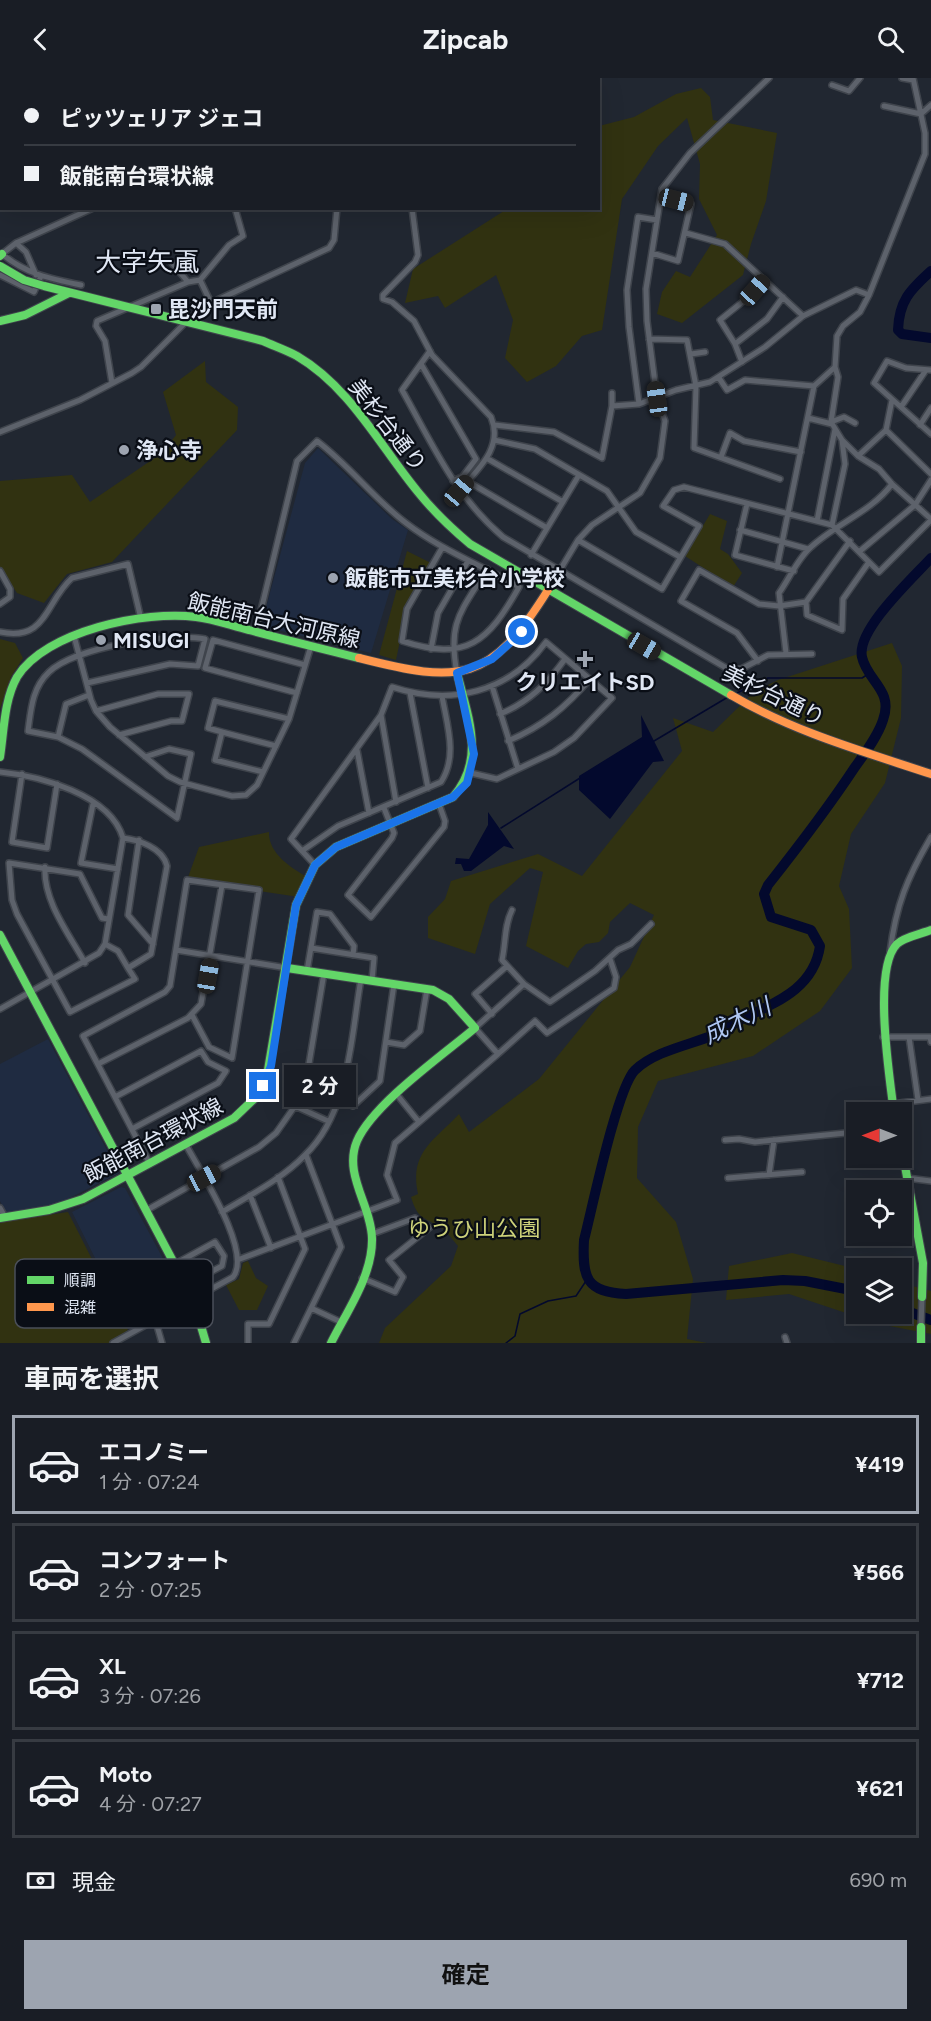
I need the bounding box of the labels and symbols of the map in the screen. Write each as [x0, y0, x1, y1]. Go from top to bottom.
car [656, 187, 696, 213]
district label: 大字矢颪 [95, 246, 199, 278]
car [736, 271, 774, 309]
place label: 毘沙門天前 [168, 296, 278, 323]
marker: 毘沙門天前 [149, 302, 163, 316]
street label: 美杉台通り [343, 374, 432, 477]
car [646, 380, 668, 418]
place label: 浄心寺 [136, 437, 202, 464]
marker: 浄心寺 [117, 443, 131, 457]
car [441, 471, 477, 511]
place label: 飯能市立美杉台小学校 [344, 565, 565, 592]
marker: 飯能市立美杉台小学校 [326, 571, 340, 585]
street label: 飯能南台大河原線 [185, 588, 363, 653]
route start [508, 618, 535, 645]
place label: MISUGI [113, 627, 190, 654]
car [624, 629, 664, 663]
marker: MISUGI [94, 633, 108, 647]
marker: クリエイトSD [578, 652, 592, 666]
street label: 美杉台通り [718, 659, 829, 732]
place label: クリエイトSD [516, 669, 654, 696]
car [196, 957, 220, 995]
water label: 成木川 [698, 990, 778, 1049]
callout: 2 分 [284, 1065, 356, 1107]
route end [249, 1072, 276, 1099]
street label: 飯能南台環状線 [79, 1092, 228, 1189]
north arrow [846, 1102, 912, 1168]
car [184, 1162, 224, 1194]
park label: ゆうひ山公園 [408, 1215, 540, 1242]
legend [15, 1259, 213, 1328]
text: 順調 [64, 1271, 96, 1290]
text: 混雑 [64, 1298, 96, 1317]

